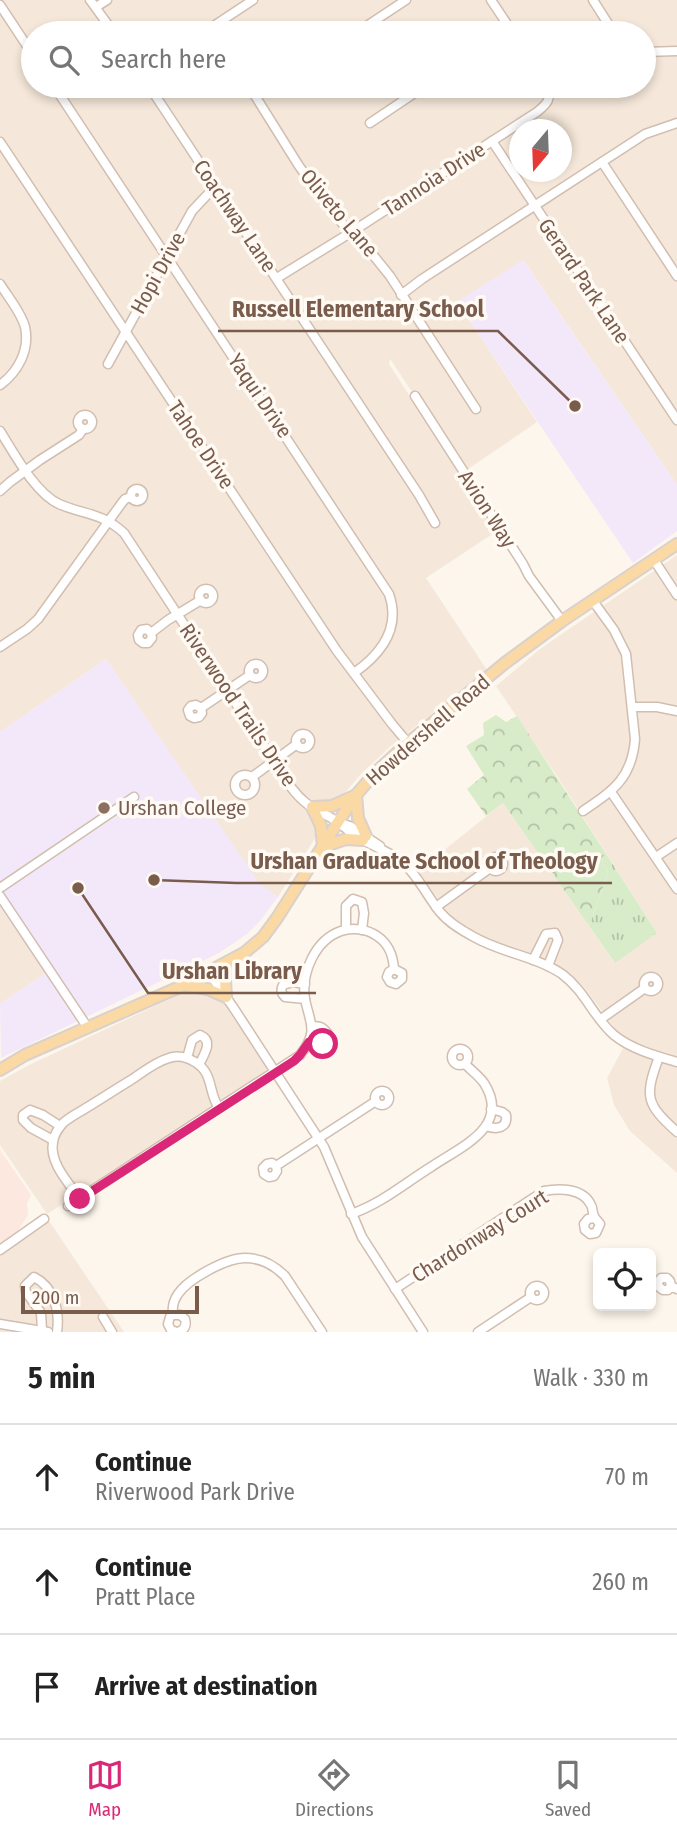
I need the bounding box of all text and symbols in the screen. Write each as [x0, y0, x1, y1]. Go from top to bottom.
search box [21, 21, 656, 98]
icon: search [45, 41, 83, 79]
text: Search here [101, 44, 226, 75]
north arrow [509, 119, 572, 182]
street label: Tannoia Drive [378, 136, 490, 222]
street label: Coachway Lane [188, 155, 282, 277]
street label: Oliveto Lane [295, 164, 383, 262]
street label: Gerard Park Lane [533, 213, 635, 349]
street label: Hopi Drive [125, 227, 191, 319]
callout: Russell Elementary School [218, 287, 498, 331]
text: Russell Elementary School [232, 295, 485, 323]
street label: Yaqui Drive [222, 349, 298, 443]
street label: Tahoe Drive [162, 396, 240, 494]
street label: Avion Way [452, 465, 522, 553]
street label: Riverwood Trails Drive [174, 619, 302, 791]
street label: Howdershell Road [361, 669, 495, 791]
place label: Urshan College [118, 795, 246, 821]
marker: Urshan College [96, 800, 112, 816]
callout: Urshan Graduate School of Theology [236, 839, 612, 883]
text: Urshan Graduate School of Theology [250, 847, 599, 875]
callout: Urshan Library [148, 949, 316, 993]
text: Urshan Library [162, 957, 303, 985]
route start [307, 1028, 338, 1059]
route end [64, 1183, 95, 1214]
street label: Chardonway Court [407, 1184, 553, 1288]
map controls [593, 1248, 656, 1311]
button: locate [593, 1248, 656, 1311]
scale bar [21, 1283, 200, 1315]
text: 200 m [32, 1286, 79, 1309]
text: 5 min [28, 1360, 95, 1396]
text: Walk · 330 m [533, 1364, 649, 1392]
text: Continue [95, 1447, 192, 1478]
icon: ahead [28, 1458, 66, 1496]
text: 70 m [605, 1463, 649, 1491]
text: Riverwood Park Drive [95, 1478, 295, 1506]
text: Continue [95, 1552, 192, 1583]
icon: ahead [28, 1563, 66, 1601]
text: 260 m [592, 1568, 649, 1596]
text: Pratt Place [95, 1583, 195, 1611]
icon: arrive [28, 1668, 66, 1706]
text: Arrive at destination [95, 1671, 318, 1702]
tab: Map [86, 1756, 124, 1821]
tab: Directions [295, 1756, 374, 1821]
tab: Saved [545, 1756, 591, 1821]

